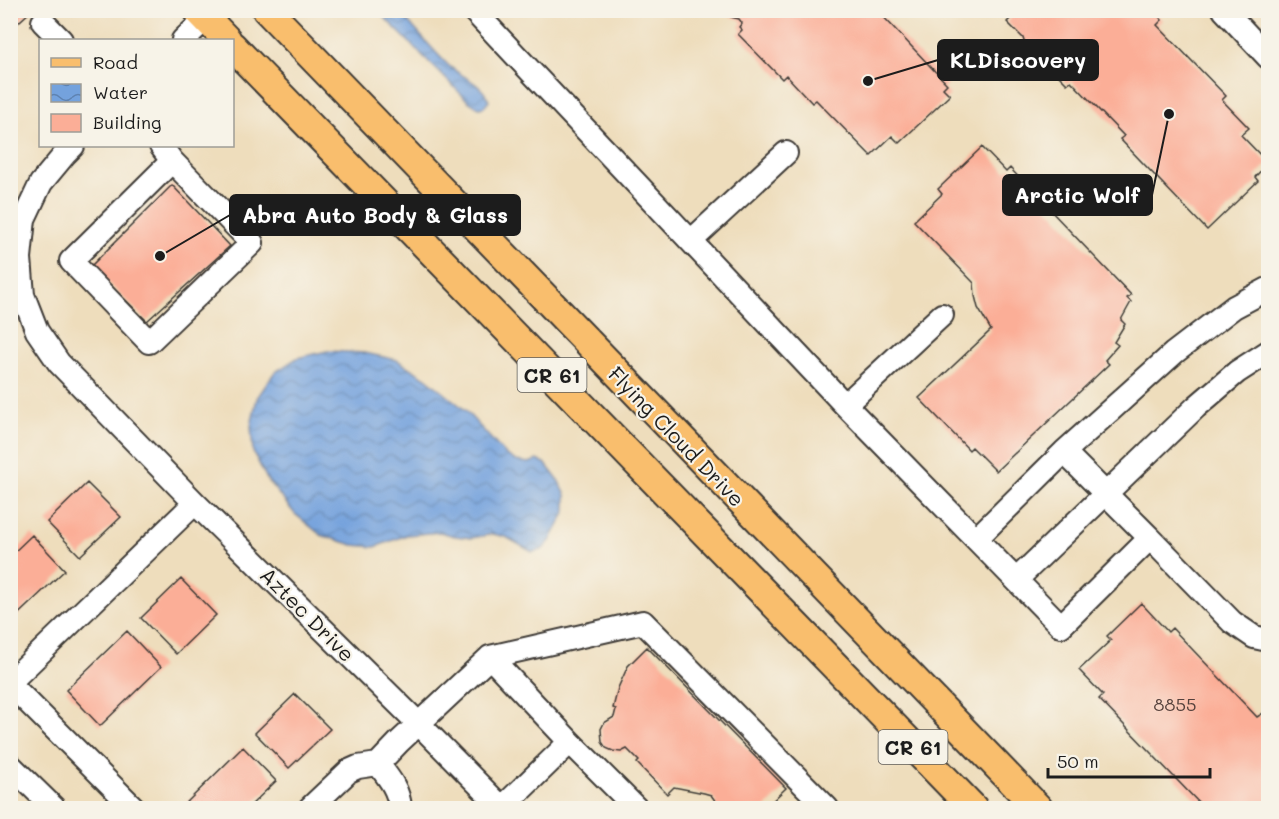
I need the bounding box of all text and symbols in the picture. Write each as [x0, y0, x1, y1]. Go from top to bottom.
legend [39, 39, 234, 147]
callout: KLDiscovery [938, 40, 1098, 80]
text: KLDiscovery [950, 45, 1086, 74]
text: Road [93, 50, 138, 74]
text: Water [93, 80, 148, 104]
text: Building [93, 110, 161, 134]
callout: Arctic Wolf [1003, 175, 1152, 215]
text: Arctic Wolf [1014, 180, 1140, 209]
callout: Abra Auto Body & Glass [230, 195, 520, 235]
text: Abra Auto Body & Glass [242, 200, 508, 229]
road number: CR 61 [518, 358, 586, 392]
street label: Flying Cloud Drive [603, 360, 751, 512]
street label: Aztec Drive [255, 561, 361, 667]
house number: 8855 [1154, 692, 1196, 716]
road number: CR 61 [878, 730, 948, 764]
scale bar [1048, 741, 1210, 779]
text: 50 m [1057, 749, 1099, 773]

